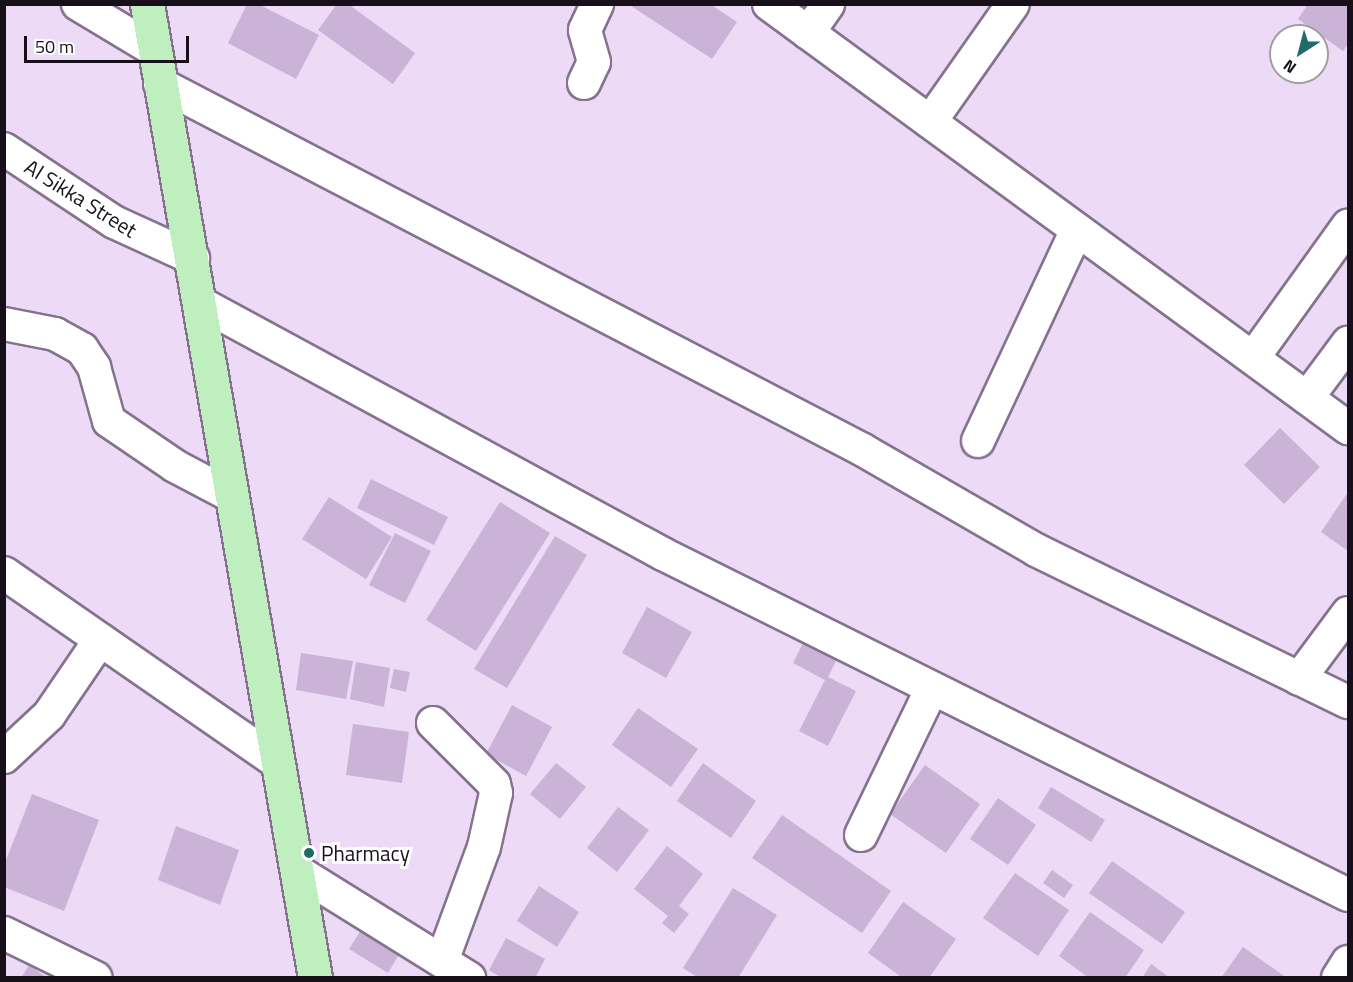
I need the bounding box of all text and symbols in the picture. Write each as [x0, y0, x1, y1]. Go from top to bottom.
scale bar [27, 24, 192, 62]
north arrow [1269, 24, 1329, 84]
text: 50 m [35, 33, 74, 60]
text: N [1278, 54, 1301, 80]
street label: Al Sikka Street [20, 154, 142, 242]
place label: Pharmacy [321, 840, 410, 866]
marker: Pharmacy [302, 846, 316, 860]

